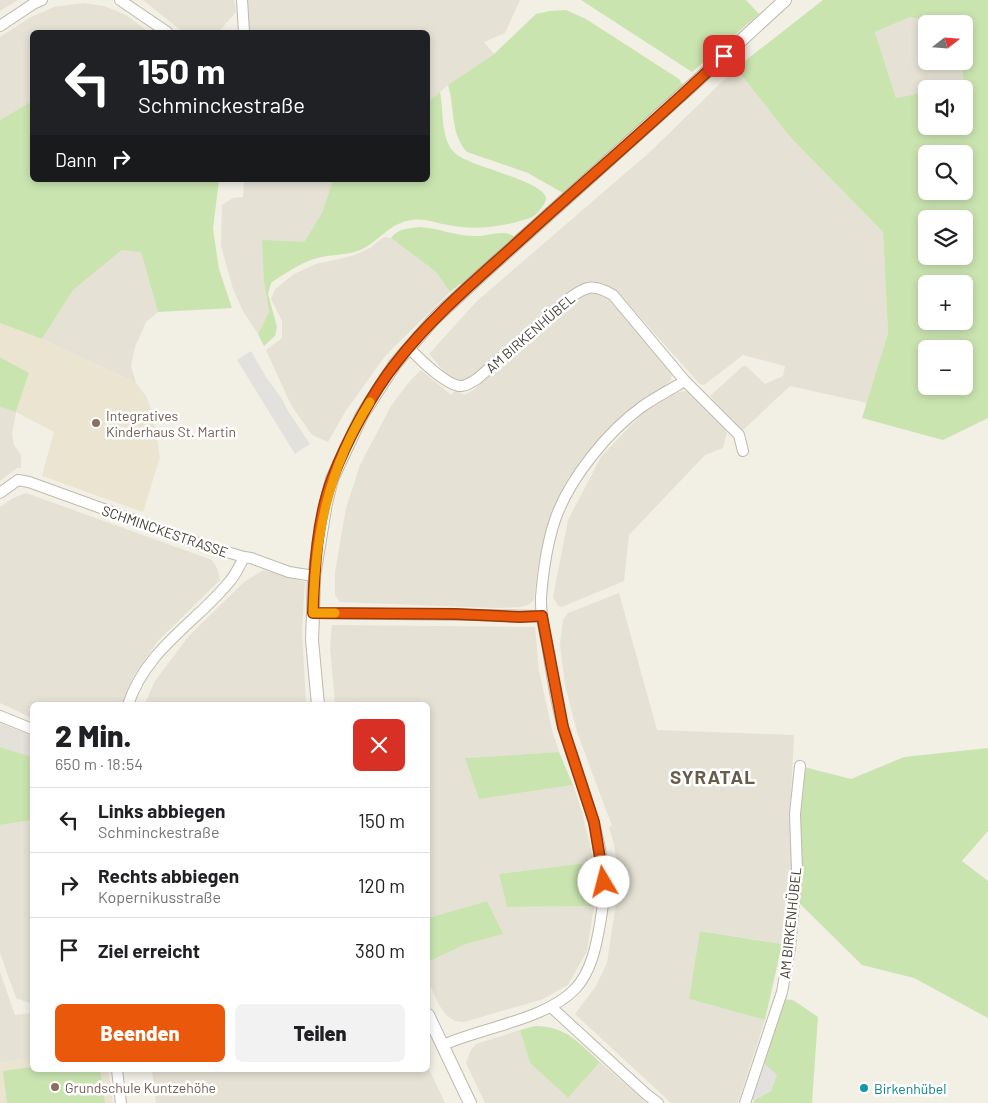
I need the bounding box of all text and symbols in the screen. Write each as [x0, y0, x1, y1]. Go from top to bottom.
north arrow [918, 15, 972, 70]
map controls [918, 15, 973, 395]
pin [703, 35, 745, 77]
icon: arrive [710, 42, 738, 70]
text: 150 m [138, 49, 225, 91]
icon: left [55, 50, 120, 115]
button: sound [918, 80, 973, 135]
text: Schminckestraße [138, 91, 305, 117]
icon: right [107, 145, 135, 173]
button: search [918, 145, 973, 200]
text: Dann [55, 148, 97, 171]
button: layers [918, 210, 973, 265]
button: + [918, 275, 973, 330]
street label: AM BIRKENHÜBEL [482, 290, 578, 376]
button: − [918, 340, 973, 395]
place label: Integratives Kinderhaus St. Martin [106, 407, 236, 440]
marker: Integratives Kinderhaus St. Martin [90, 417, 102, 429]
street label: SCHMINCKESTRASSE [100, 501, 230, 561]
text: 2 Min. [55, 717, 131, 753]
button: close [353, 719, 405, 771]
text: 650 m · 18:54 [55, 754, 143, 773]
district label: SYRATAL [670, 765, 756, 788]
text: Links abbiegen [98, 799, 225, 822]
icon: left [55, 806, 83, 834]
text: 150 m [358, 809, 405, 832]
text: Schminckestraße [98, 822, 219, 841]
position arrow [577, 855, 629, 907]
text: Rechts abbiegen [98, 864, 239, 887]
street label: AM BIRKENHÜBEL [776, 866, 804, 980]
icon: right [55, 871, 83, 899]
text: 120 m [358, 874, 405, 897]
text: Kopernikusstraße [98, 887, 221, 906]
icon: arrive [55, 936, 83, 964]
text: Ziel erreicht [98, 939, 200, 962]
text: 380 m [355, 939, 405, 962]
button: Beenden [55, 1004, 225, 1062]
button: Teilen [235, 1004, 405, 1062]
place label: Grundschule Kuntzehöhe [65, 1079, 216, 1096]
place label: Birkenhübel [874, 1080, 947, 1097]
marker: Grundschule Kuntzehöhe [49, 1081, 61, 1093]
marker: Birkenhübel [858, 1082, 870, 1094]

